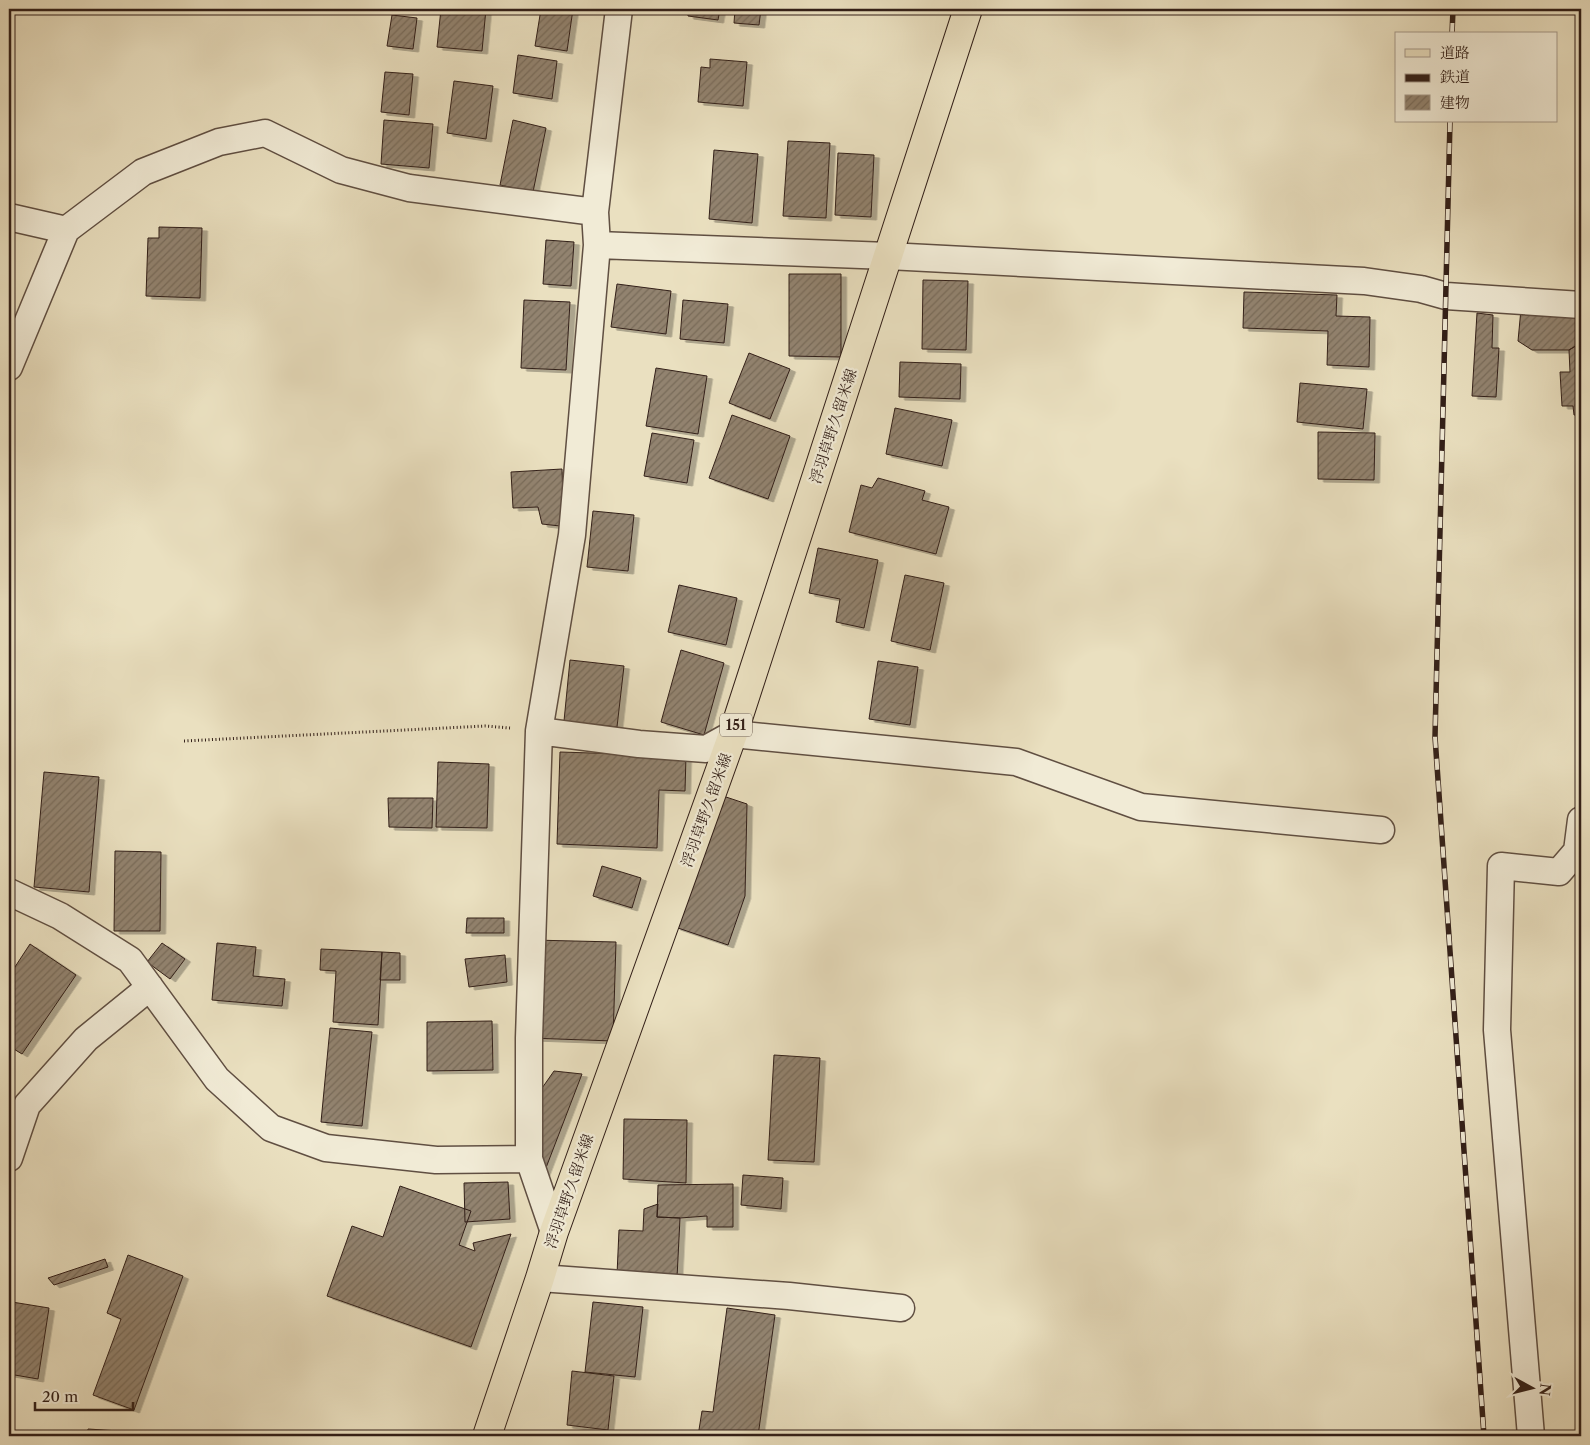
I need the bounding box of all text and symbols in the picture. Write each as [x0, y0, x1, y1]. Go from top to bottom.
legend [1395, 32, 1558, 122]
text: 道路 [1440, 43, 1470, 62]
text: 鉄道 [1440, 67, 1470, 86]
text: 建物 [1440, 93, 1470, 112]
street label: 浮羽草野久留米線 [805, 366, 861, 486]
road number: 151 [720, 714, 752, 736]
street label: 浮羽草野久留米線 [677, 750, 735, 870]
street label: 浮羽草野久留米線 [540, 1131, 598, 1251]
north arrow [1508, 1362, 1558, 1412]
scale bar [35, 1380, 132, 1412]
text: N [1535, 1382, 1555, 1397]
text: 20 m [42, 1387, 78, 1406]

